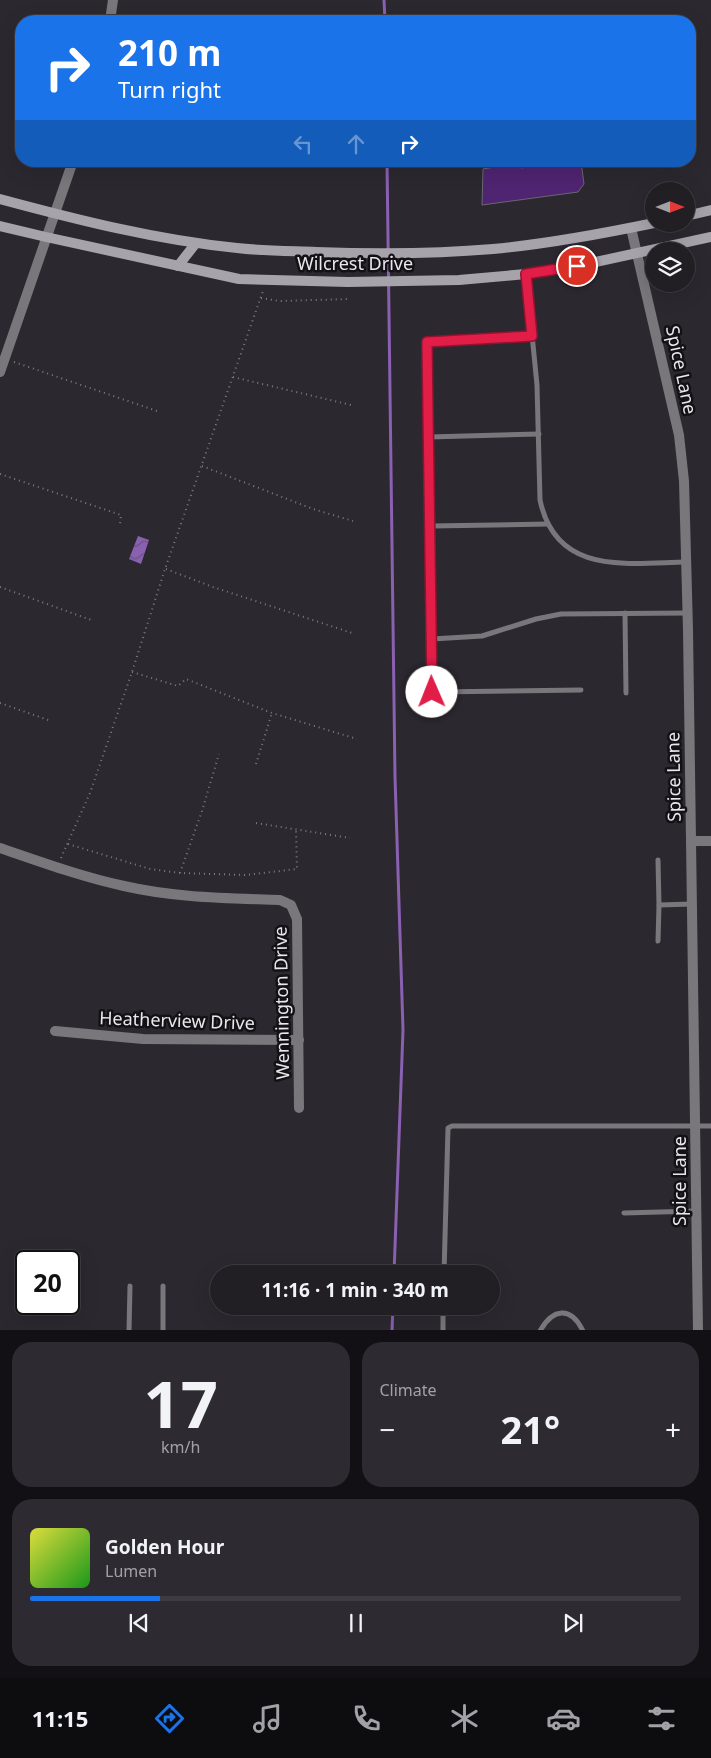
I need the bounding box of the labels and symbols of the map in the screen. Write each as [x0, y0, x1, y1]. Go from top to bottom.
north arrow [645, 182, 695, 232]
pin [556, 245, 598, 287]
street label: Wilcrest Drive [297, 251, 413, 275]
street label: Spice Lane [661, 323, 703, 416]
position arrow [405, 665, 457, 717]
street label: Spice Lane [660, 732, 686, 822]
street label: Wennington Drive [268, 926, 294, 1080]
street label: Heatherview Drive [99, 1005, 255, 1035]
street label: Spice Lane [667, 1136, 691, 1226]
speed limit sign: 20 [15, 1250, 80, 1315]

